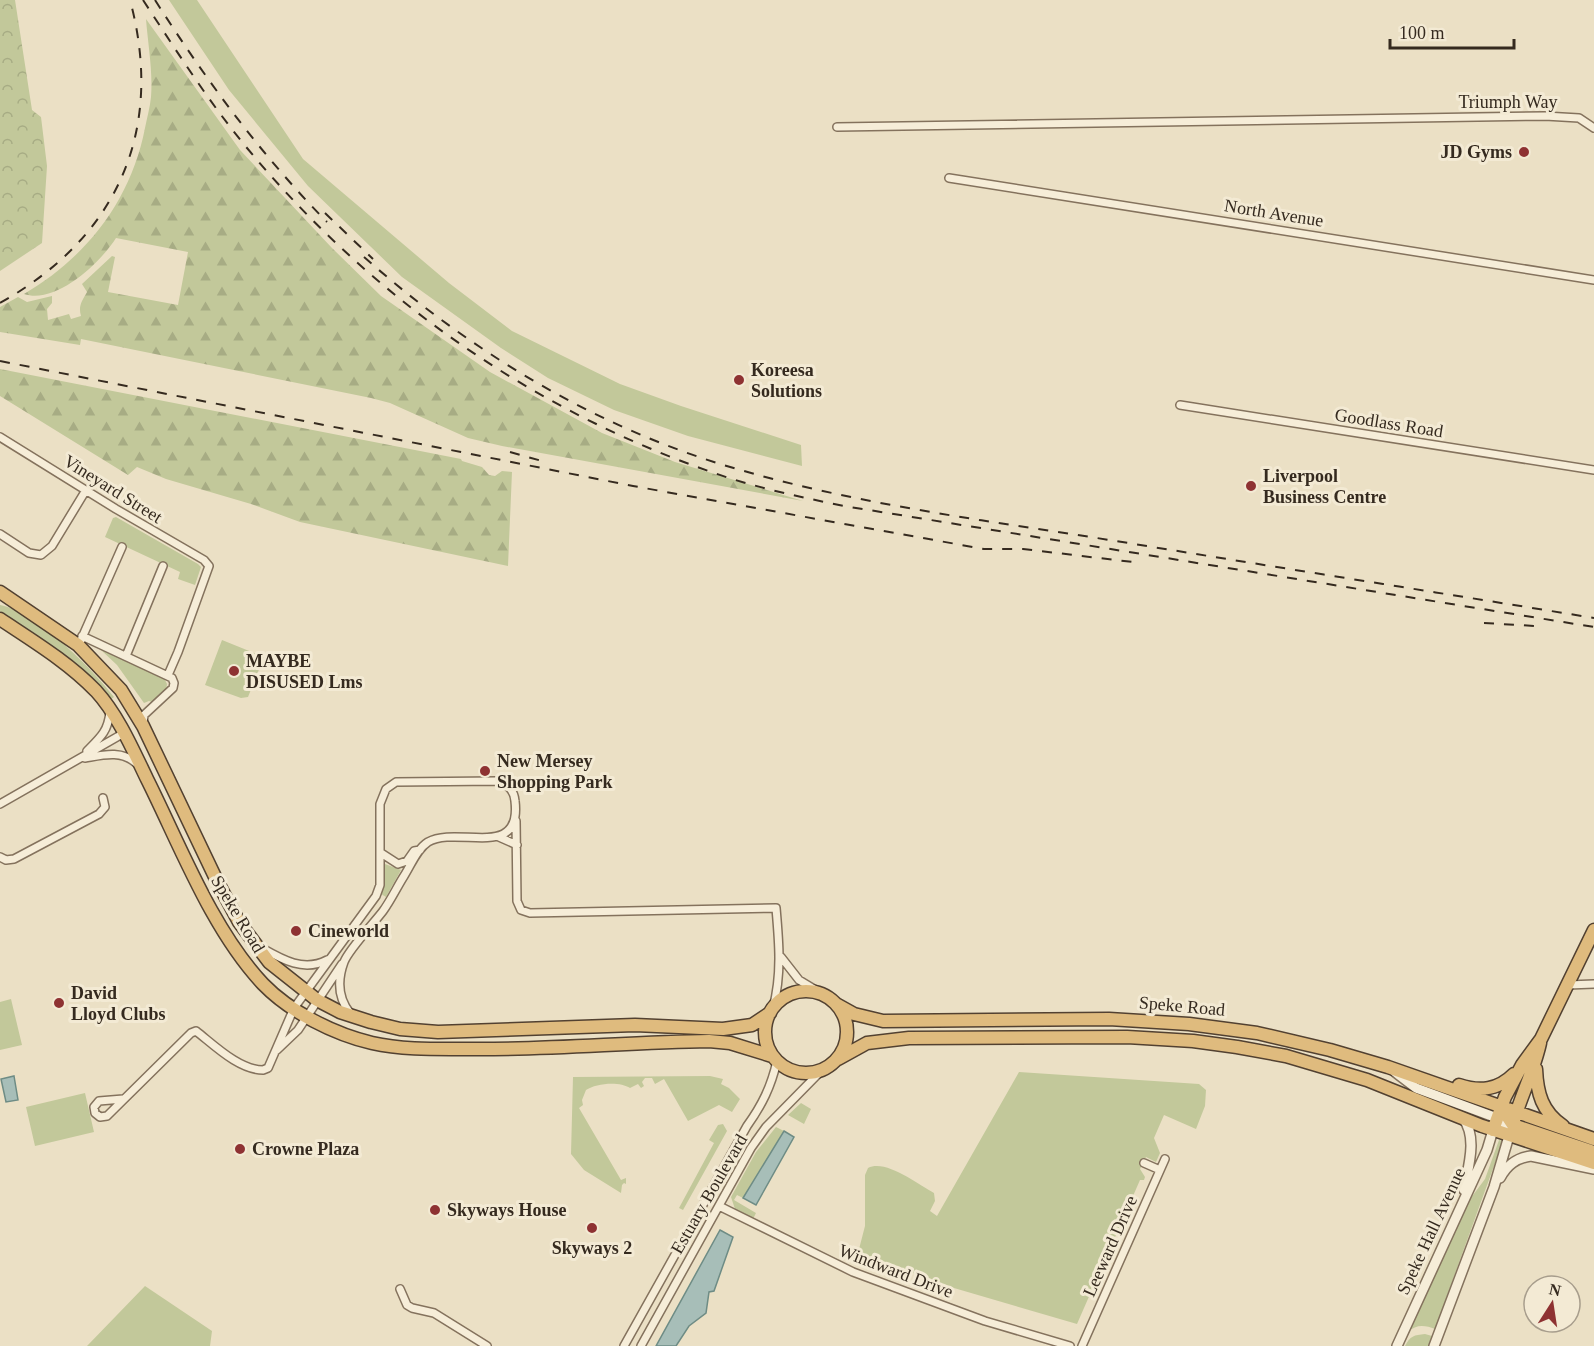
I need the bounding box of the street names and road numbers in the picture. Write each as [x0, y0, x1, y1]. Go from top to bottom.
street label: Triumph Way [1458, 92, 1558, 112]
street label: North Avenue [1223, 195, 1325, 231]
street label: Goodlass Road [1333, 405, 1445, 441]
street label: Vineyard Street [60, 451, 166, 527]
street label: Speke Road [207, 872, 269, 956]
street label: Speke Road [1138, 992, 1226, 1020]
street label: Estuary Boulevard [667, 1131, 751, 1257]
street label: Speke Hall Avenue [1393, 1164, 1469, 1298]
street label: Leeward Drive [1079, 1192, 1141, 1300]
street label: Windward Drive [836, 1240, 956, 1302]

